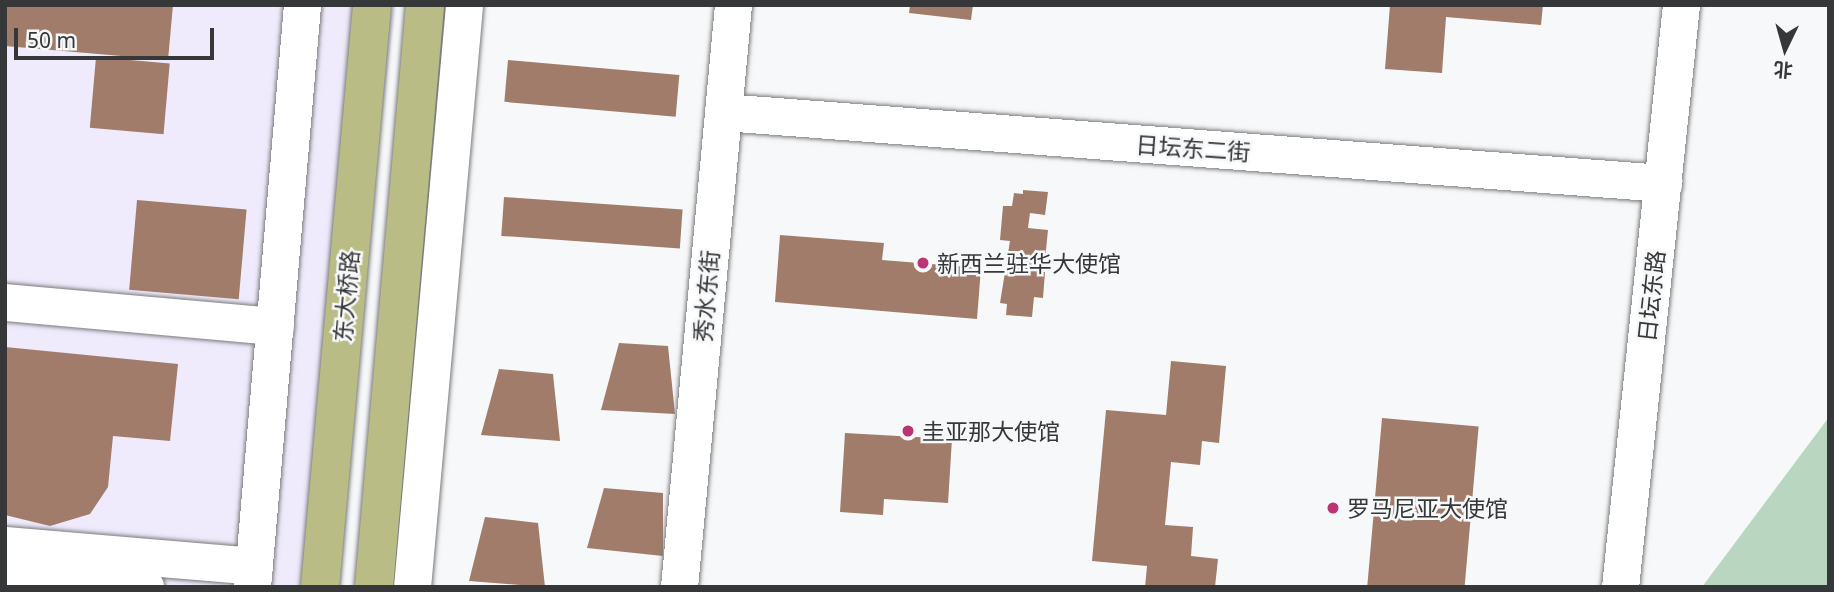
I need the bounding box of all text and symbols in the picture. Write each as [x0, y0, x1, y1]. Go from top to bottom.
scale bar [18, 14, 217, 58]
north arrow [1750, 14, 1820, 84]
text: 50 m [27, 26, 76, 54]
text: 北 [1773, 56, 1794, 84]
street label: 日坛东二街 [1135, 130, 1251, 166]
street label: 东大桥路 [328, 249, 364, 343]
street label: 秀水东街 [688, 249, 724, 343]
place label: 新西兰驻华大使馆 [937, 249, 1121, 277]
street label: 日坛东路 [1632, 249, 1670, 343]
marker: 新西兰驻华大使馆 [915, 255, 931, 271]
place label: 圭亚那大使馆 [922, 417, 1060, 445]
marker: 圭亚那大使馆 [900, 423, 916, 439]
place label: 罗马尼亚大使馆 [1347, 494, 1508, 522]
marker: 罗马尼亚大使馆 [1325, 500, 1341, 516]

